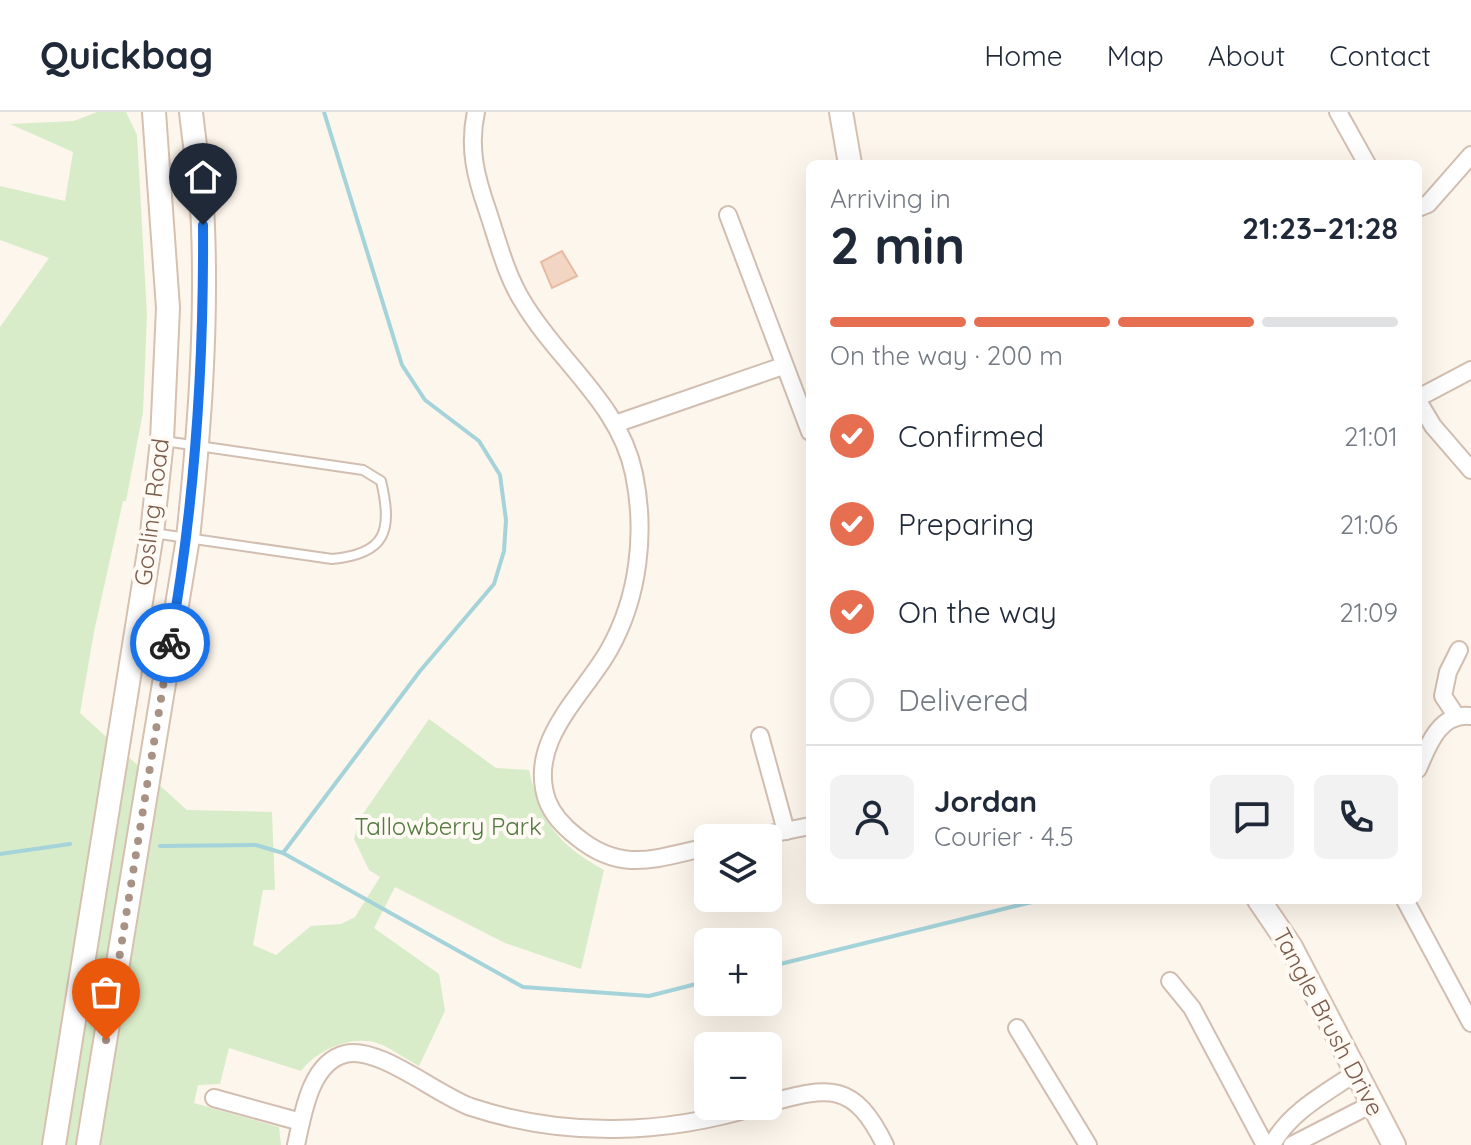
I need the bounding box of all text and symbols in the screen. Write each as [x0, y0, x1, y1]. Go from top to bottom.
text: Quickbag [40, 31, 213, 79]
text: Home [984, 38, 1063, 73]
text: Map [1107, 38, 1164, 73]
text: About [1208, 38, 1285, 73]
text: Contact [1329, 38, 1431, 73]
pin [169, 143, 237, 225]
icon: home [181, 155, 225, 199]
text: Arriving in [830, 182, 951, 215]
text: 21:23–21:28 [1242, 209, 1398, 247]
text: 2 min [830, 212, 965, 277]
text: On the way · 200 m [830, 339, 1063, 372]
icon: check [830, 414, 874, 458]
text: Confirmed [898, 417, 1044, 455]
text: 21:01 [1344, 420, 1398, 453]
street label: Gosling Road [127, 437, 175, 587]
icon: check [830, 502, 874, 546]
text: Preparing [898, 505, 1034, 543]
text: 21:06 [1340, 508, 1398, 541]
icon: check [830, 590, 874, 634]
text: On the way [898, 593, 1057, 631]
text: 21:09 [1339, 596, 1398, 629]
courier [130, 603, 210, 683]
icon: bike [148, 621, 192, 665]
text: Delivered [898, 681, 1029, 719]
button: person [830, 775, 914, 859]
button: chat [1210, 775, 1294, 859]
button: phone [1314, 775, 1398, 859]
text: Jordan [934, 782, 1037, 820]
park label: Tallowberry Park [354, 811, 542, 841]
text: Courier · 4.5 [934, 820, 1074, 853]
map controls [694, 824, 782, 1120]
button: layers [694, 824, 782, 912]
street label: Tangle Brush Drive [1267, 922, 1391, 1121]
button: + [694, 928, 782, 1016]
pin [72, 958, 140, 1040]
icon: bag [84, 970, 128, 1014]
button: − [694, 1032, 782, 1120]

